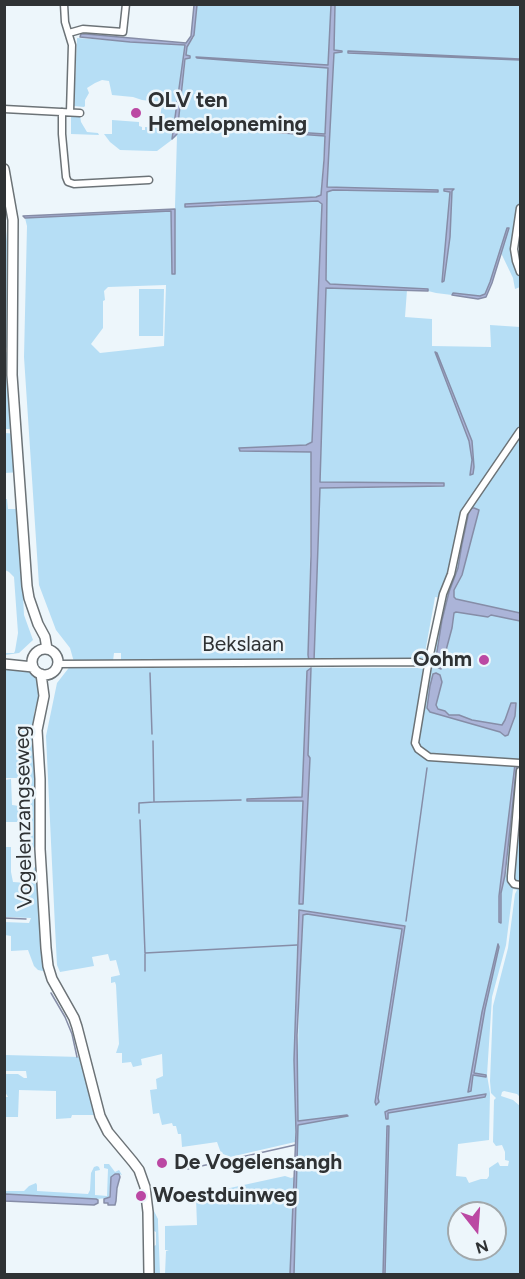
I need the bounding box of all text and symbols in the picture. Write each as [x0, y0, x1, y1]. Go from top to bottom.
place label: OLV ten Hemelopneming [148, 88, 307, 138]
marker: OLV ten Hemelopneming [129, 106, 143, 120]
street label: Bekslaan [202, 632, 284, 658]
place label: Oohm [413, 647, 472, 673]
marker: Oohm [477, 653, 491, 667]
street label: Vogelenzangseweg [10, 725, 38, 909]
place label: De Vogelensangh [174, 1150, 342, 1176]
marker: De Vogelensangh [155, 1156, 169, 1170]
place label: Woestduinweg [153, 1183, 298, 1209]
marker: Woestduinweg [134, 1189, 148, 1203]
north arrow [447, 1201, 507, 1261]
text: N [473, 1236, 491, 1258]

